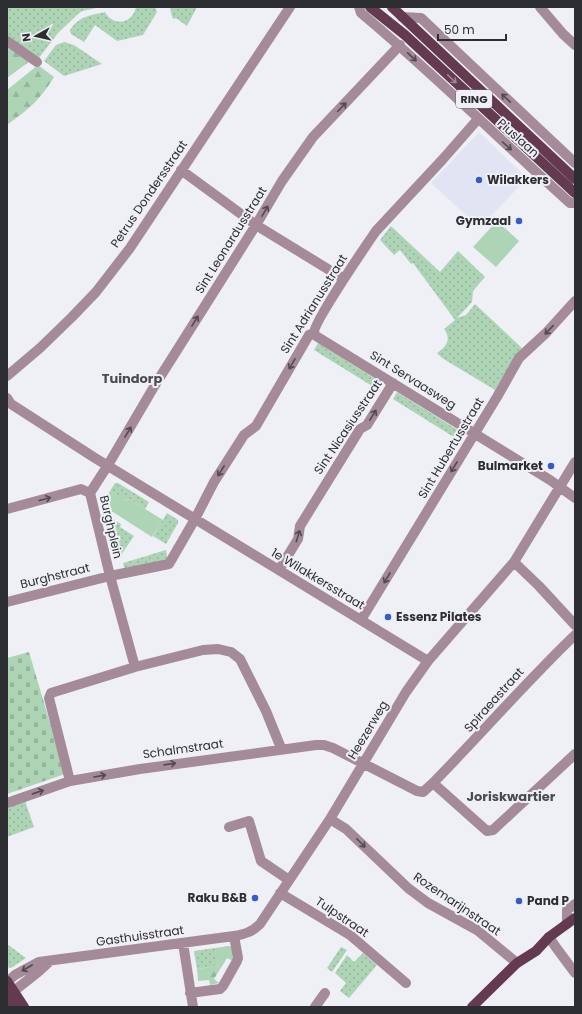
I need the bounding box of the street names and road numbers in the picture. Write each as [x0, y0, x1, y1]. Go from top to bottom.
road number: RING [456, 90, 492, 108]
street label: Piuslaan [494, 114, 543, 161]
street label: Petrus Dondersstraat [106, 137, 191, 251]
street label: Sint Leonardusstraat [191, 183, 271, 297]
street label: Sint Adrianusstraat [276, 251, 351, 357]
street label: Sint Servaasweg [367, 346, 460, 413]
street label: Sint Nicasiusstraat [310, 376, 386, 477]
street label: Sint Hubertusstraat [414, 394, 488, 502]
street label: Burghplein [96, 494, 127, 560]
street label: 1e Wilakkersstraat [268, 544, 368, 613]
street label: Burghstraat [18, 559, 91, 592]
street label: Spiraeastraat [460, 664, 527, 736]
street label: Heezerweg [343, 697, 392, 762]
street label: Schalmstraat [142, 734, 224, 763]
street label: Rozemarijnstraat [410, 868, 504, 939]
street label: Tulpstraat [312, 893, 372, 941]
street label: Gasthuisstraat [95, 921, 185, 950]

